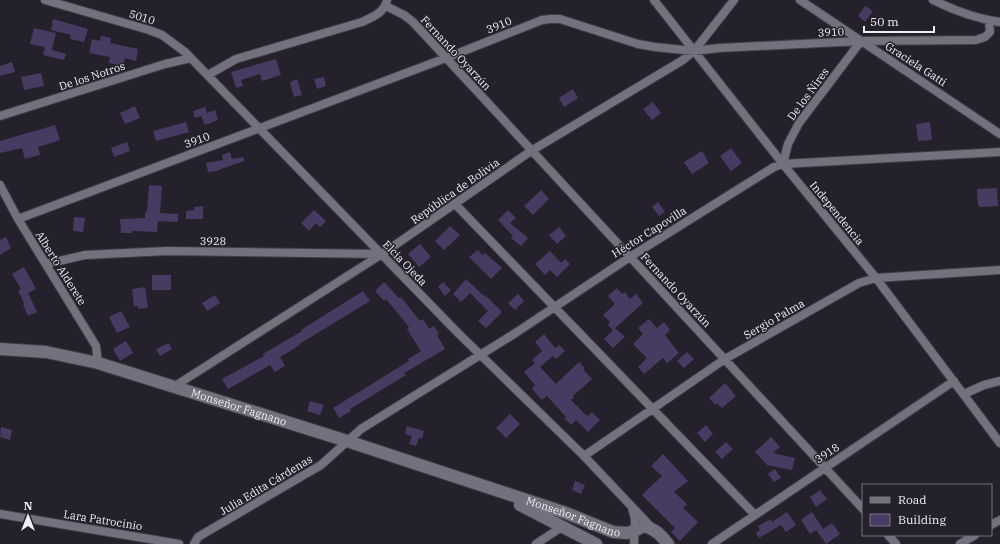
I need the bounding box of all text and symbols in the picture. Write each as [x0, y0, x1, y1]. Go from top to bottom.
street label: 5010 [127, 6, 157, 28]
scale bar [864, 8, 934, 34]
street label: Fernando Oyarzún [418, 13, 494, 93]
street label: 3910 [484, 13, 514, 36]
text: 50 m [870, 14, 899, 29]
street label: 3910 [817, 24, 845, 40]
street label: Graciela Gatti [883, 39, 950, 89]
street label: De los Notros [57, 59, 127, 93]
street label: De los Ñires [784, 65, 832, 123]
street label: 3910 [182, 129, 212, 151]
street label: República de Bolivia [408, 155, 502, 227]
street label: Independencia [807, 178, 867, 248]
street label: Héctor Capovilla [609, 203, 689, 261]
street label: Alberto Alderete [33, 228, 89, 308]
street label: 3928 [200, 234, 226, 248]
street label: Elcia Ojeda [380, 237, 430, 289]
street label: Fernando Oyarzún [638, 250, 714, 330]
street label: Sergio Palma [741, 296, 807, 342]
street label: Monseñor Fagnano [189, 386, 289, 429]
street label: 3918 [812, 440, 842, 466]
street label: Julia Edita Cárdenas [217, 452, 315, 518]
legend [862, 484, 992, 536]
text: Road [898, 492, 927, 507]
street label: Monseñor Fagnano [524, 493, 621, 540]
north arrow [8, 496, 48, 536]
text: N [24, 499, 33, 513]
street label: Lara Patrocinio [63, 507, 143, 533]
text: Building [898, 512, 946, 527]

